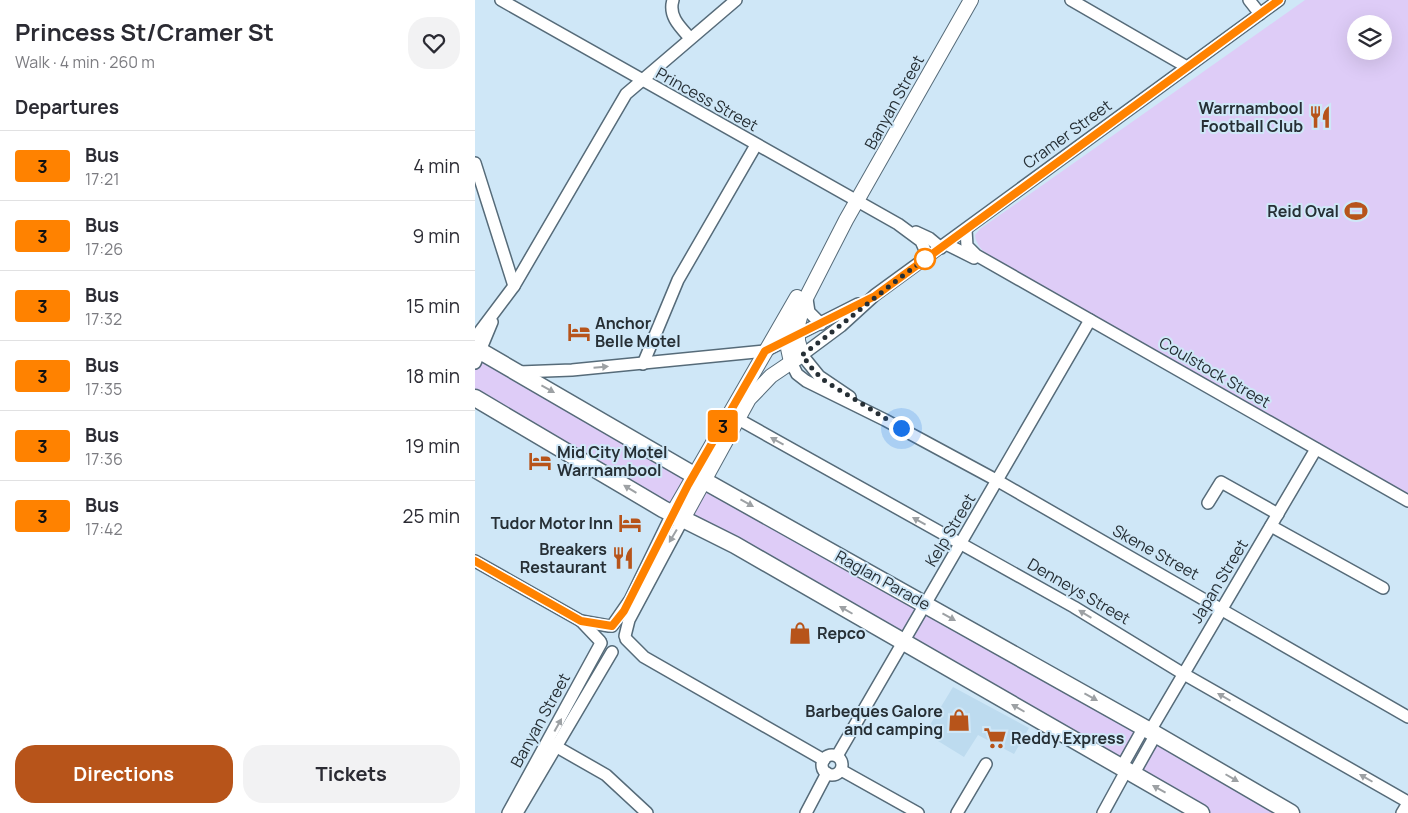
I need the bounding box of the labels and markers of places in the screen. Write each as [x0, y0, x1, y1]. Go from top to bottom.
place label: Warrnambool Football Club [1198, 97, 1303, 137]
restaurant icon: Warrnambool Football Club [1307, 104, 1333, 130]
sports icon: Reid Oval [1343, 198, 1369, 224]
place label: Reid Oval [1267, 200, 1339, 222]
unlabelled marker [914, 248, 936, 270]
place label: Anchor Belle Motel [595, 312, 681, 352]
hotel icon: Anchor Belle Motel [566, 319, 592, 345]
place label: Mid City Motel Warrnambool [557, 441, 668, 481]
hotel icon: Mid City Motel Warrnambool [527, 448, 553, 474]
hotel icon: Tudor Motor Inn [617, 510, 643, 536]
place label: Tudor Motor Inn [491, 512, 613, 534]
place label: Breakers Restaurant [520, 538, 607, 578]
restaurant icon: Breakers Restaurant [610, 545, 636, 571]
shop icon: Repco [787, 620, 813, 646]
place label: Repco [817, 622, 866, 644]
place label: Barbeques Galore and camping [805, 700, 943, 740]
shop icon: Barbeques Galore and camping [946, 707, 972, 733]
supermarket icon: Reddy Express [982, 725, 1008, 751]
place label: Reddy Express [1011, 727, 1125, 749]

